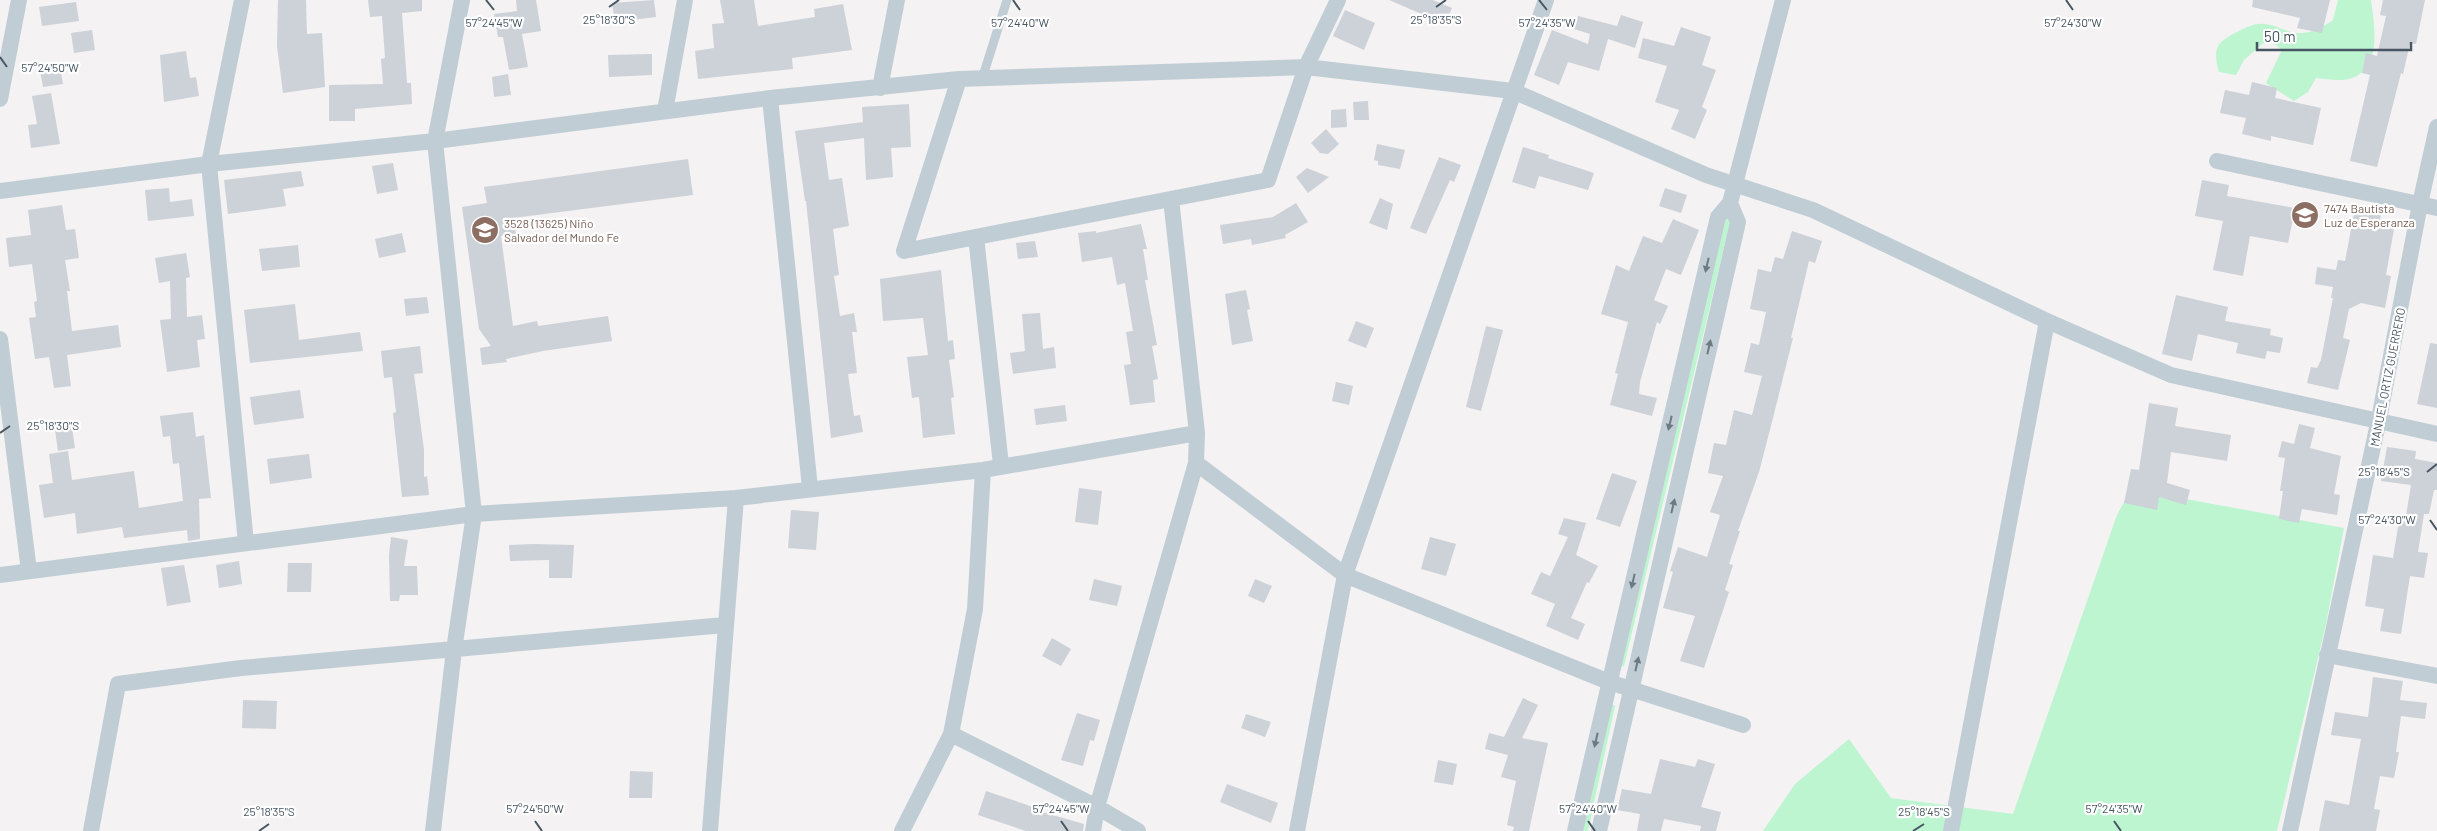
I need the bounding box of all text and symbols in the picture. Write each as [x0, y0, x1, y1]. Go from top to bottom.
text: 25°18'30"S [583, 12, 635, 26]
text: 25°18'35"S [1410, 12, 1462, 26]
text: 57°24'45"W [465, 15, 523, 29]
text: 57°24'40"W [991, 15, 1049, 29]
text: 57°24'35"W [1519, 15, 1576, 29]
text: 57°24'30"W [2044, 15, 2102, 29]
scale bar [2257, 20, 2411, 52]
text: 50 m [2264, 27, 2296, 45]
text: 57°24'50"W [21, 60, 79, 74]
school or university icon: 7474 Bautista Luz de Esperanza [2290, 200, 2320, 230]
place label: 7474 Bautista Luz de Esperanza [2324, 201, 2415, 229]
school or university icon: 3528 (13625) Niño Salvador del Mundo Fe [470, 215, 500, 245]
place label: 3528 (13625) Niño Salvador del Mundo Fe [504, 216, 619, 244]
one-way arrow [1703, 257, 1711, 272]
street label: MANUEL ORTIZ GUERRERO [2367, 306, 2407, 448]
one-way arrow [1705, 340, 1713, 355]
one-way arrow [1666, 416, 1674, 431]
text: 25°18'30"S [27, 418, 79, 432]
text: 25°18'45"S [2358, 464, 2410, 478]
one-way arrow [1669, 498, 1677, 513]
text: 57°24'30"W [2358, 512, 2416, 526]
one-way arrow [1629, 574, 1637, 589]
one-way arrow [1633, 657, 1641, 672]
one-way arrow [1592, 732, 1600, 747]
text: 57°24'50"W [506, 801, 564, 815]
text: 57°24'45"W [1032, 801, 1090, 815]
text: 57°24'40"W [1559, 801, 1617, 815]
text: 57°24'35"W [2086, 801, 2143, 815]
text: 25°18'35"S [243, 804, 295, 818]
text: 25°18'45"S [1898, 804, 1950, 818]

